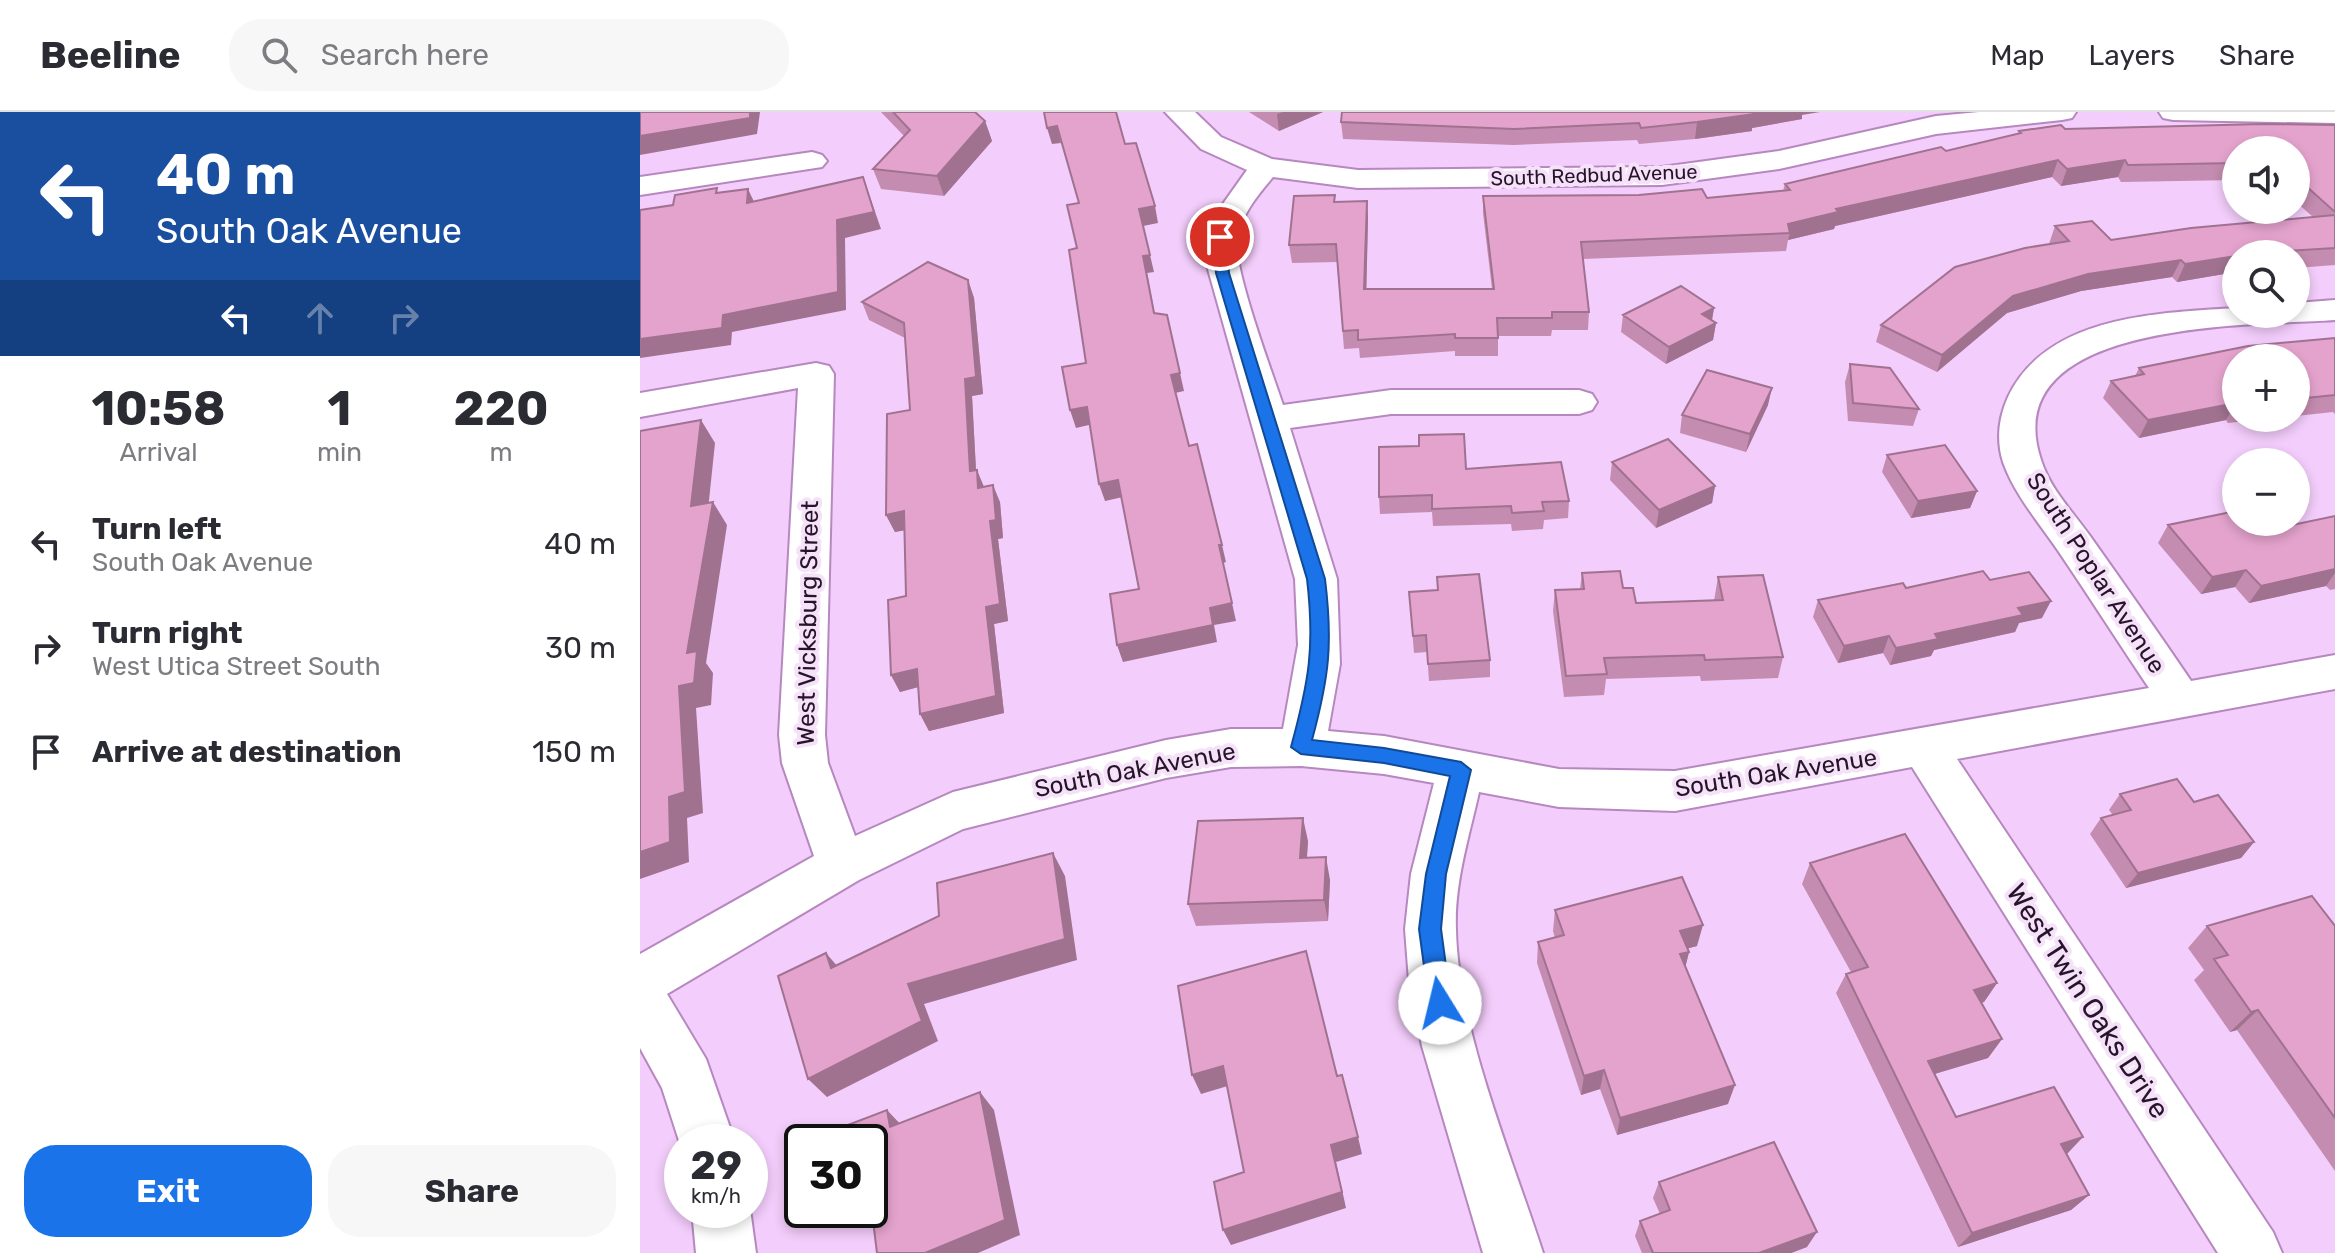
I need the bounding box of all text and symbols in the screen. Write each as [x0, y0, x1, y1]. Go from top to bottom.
search box [229, 19, 789, 91]
text: Beeline [40, 32, 181, 78]
icon: search [257, 33, 301, 77]
text: Search here [321, 37, 489, 73]
text: Map [1990, 39, 2045, 72]
text: Layers [2089, 39, 2175, 72]
text: Share [2219, 39, 2295, 72]
map controls [2222, 136, 2310, 536]
button: sound [2222, 136, 2310, 224]
text: 40 m [156, 142, 296, 208]
icon: left [24, 144, 128, 248]
street label: South Redbud Avenue [1490, 159, 1698, 191]
pin [1186, 203, 1254, 271]
text: South Oak Avenue [156, 209, 462, 252]
icon: arrive [1198, 215, 1242, 259]
button: search [2222, 240, 2310, 328]
icon: left [214, 296, 258, 340]
icon: ahead [298, 296, 342, 340]
icon: right [382, 296, 426, 340]
button: + [2222, 344, 2310, 432]
text: 10:58 [91, 380, 225, 437]
text: 1 [328, 380, 351, 437]
text: 220 [454, 380, 549, 437]
text: Arrival [119, 437, 197, 468]
text: min [317, 437, 362, 468]
text: m [489, 437, 513, 468]
button: − [2222, 448, 2310, 536]
street label: South Poplar Avenue [2021, 468, 2171, 678]
street label: West Vicksburg Street [792, 500, 824, 746]
text: Turn left [92, 511, 222, 547]
icon: left [24, 522, 68, 566]
text: 40 m [544, 526, 616, 562]
text: South Oak Avenue [92, 547, 313, 578]
text: Turn right [92, 615, 243, 651]
icon: right [24, 626, 68, 670]
text: 30 m [545, 630, 616, 666]
text: West Utica Street South [92, 651, 381, 682]
icon: arrive [24, 730, 68, 774]
text: Arrive at destination [92, 734, 402, 770]
text: 150 m [532, 734, 616, 770]
street label: South Oak Avenue [1032, 737, 1238, 803]
street label: South Oak Avenue [1673, 743, 1879, 803]
street label: West Twin Oaks Drive [2000, 877, 2176, 1125]
position arrow [1398, 961, 1482, 1045]
speed limit sign: 30 [784, 1124, 888, 1228]
text: 29 [690, 1142, 742, 1189]
button: Exit [24, 1145, 312, 1237]
button: Share [328, 1145, 616, 1237]
text: km/h [691, 1184, 741, 1208]

